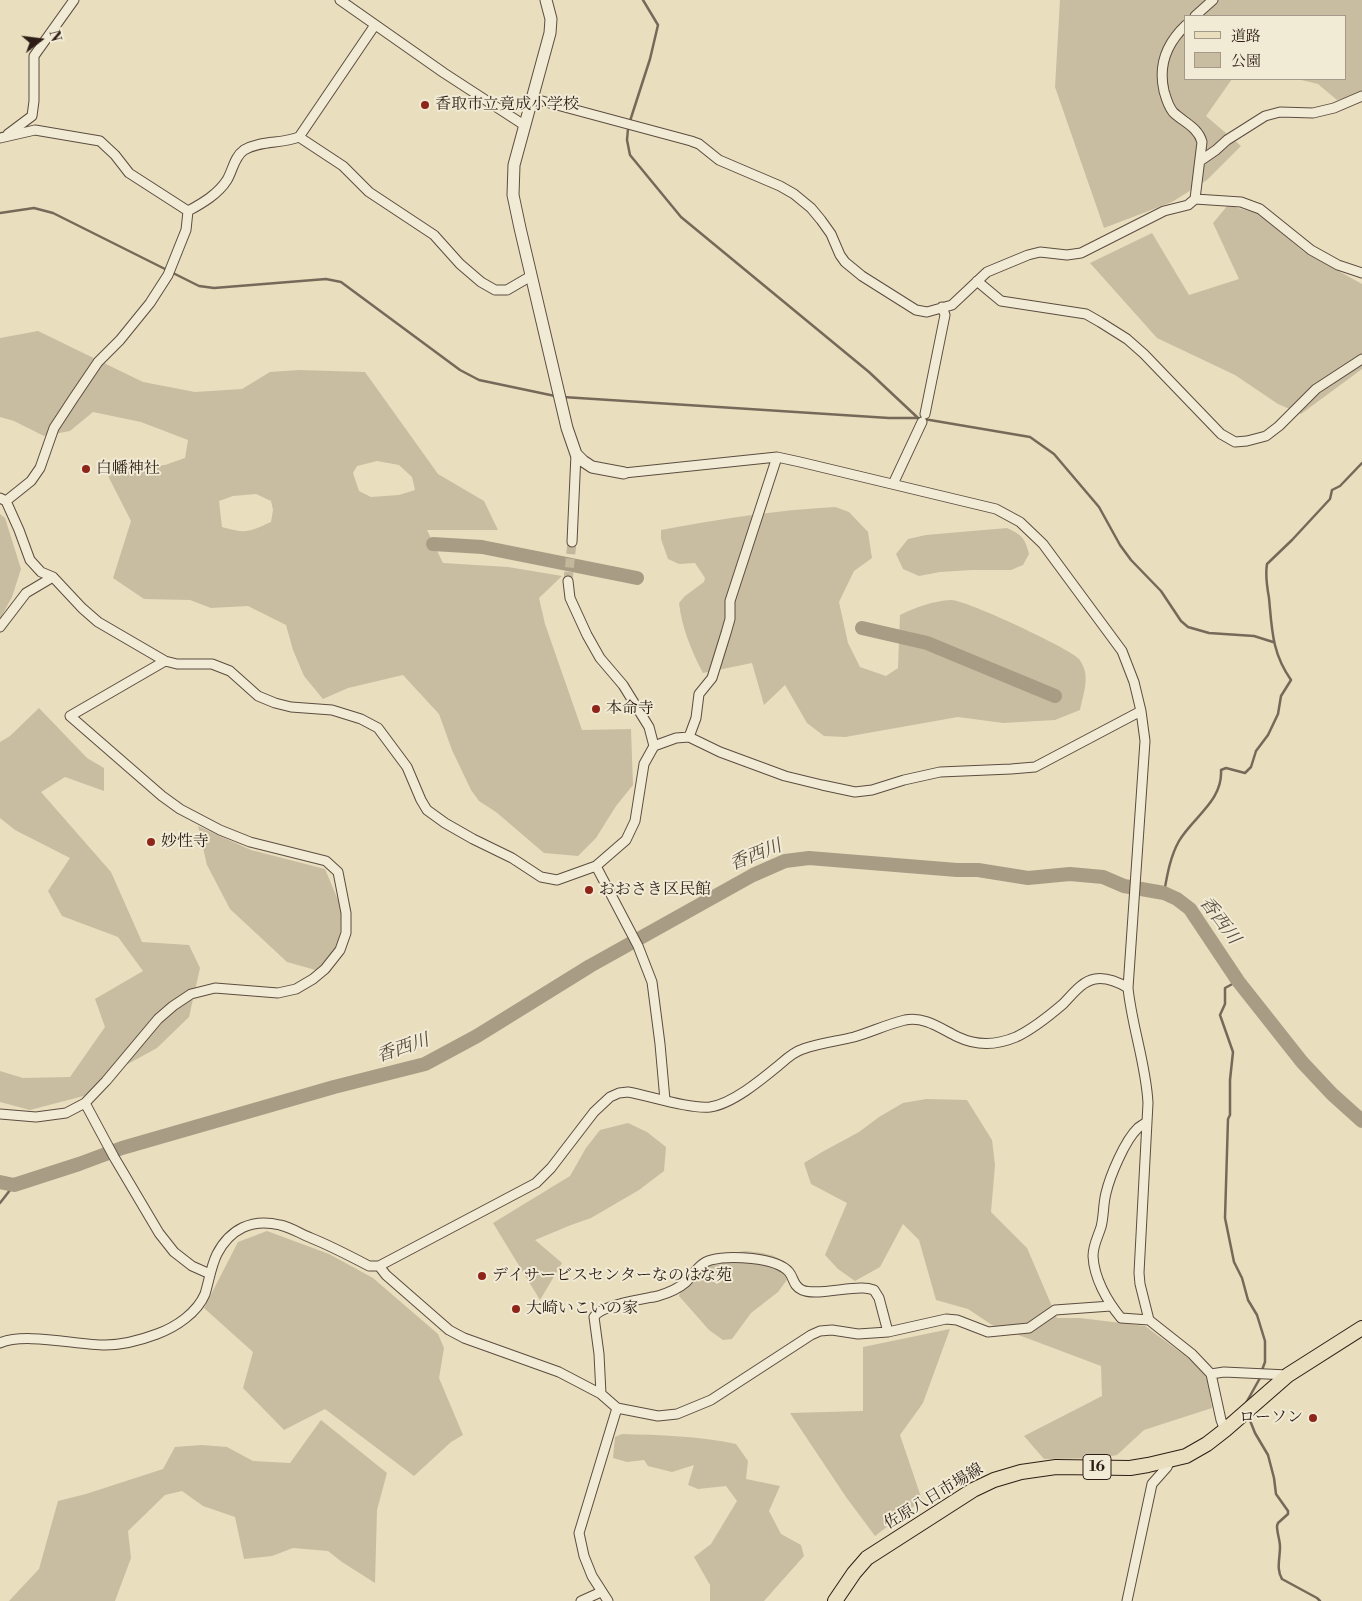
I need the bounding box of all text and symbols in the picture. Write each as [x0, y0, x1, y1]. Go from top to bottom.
north arrow [15, 15, 65, 65]
legend [1184, 15, 1347, 80]
text: 道路 [1231, 27, 1261, 46]
text: N [44, 28, 65, 44]
text: 公園 [1231, 52, 1261, 71]
place label: 香取市立竟成小学校 [435, 95, 579, 115]
marker: 香取市立竟成小学校 [419, 99, 431, 111]
place label: 白幡神社 [96, 459, 160, 479]
marker: 白幡神社 [80, 463, 92, 475]
place label: 本命寺 [606, 699, 654, 719]
marker: 本命寺 [590, 703, 602, 715]
place label: 妙性寺 [161, 832, 209, 852]
marker: 妙性寺 [145, 836, 157, 848]
water label: 香西川 [727, 836, 785, 876]
place label: おおさき区民館 [599, 880, 711, 900]
marker: おおさき区民館 [583, 884, 595, 896]
water label: 香西川 [1194, 893, 1244, 949]
water label: 香西川 [374, 1030, 432, 1068]
place label: デイサービスセンターなのはな苑 [492, 1266, 732, 1286]
marker: デイサービスセンターなのはな苑 [476, 1270, 488, 1282]
place label: 大崎いこいの家 [526, 1299, 638, 1319]
marker: 大崎いこいの家 [510, 1303, 522, 1315]
place label: ローソン [1239, 1408, 1303, 1428]
marker: ローソン [1307, 1412, 1319, 1424]
road number: 16 [1083, 1454, 1111, 1480]
street label: 佐原八日市場線 [881, 1460, 987, 1534]

